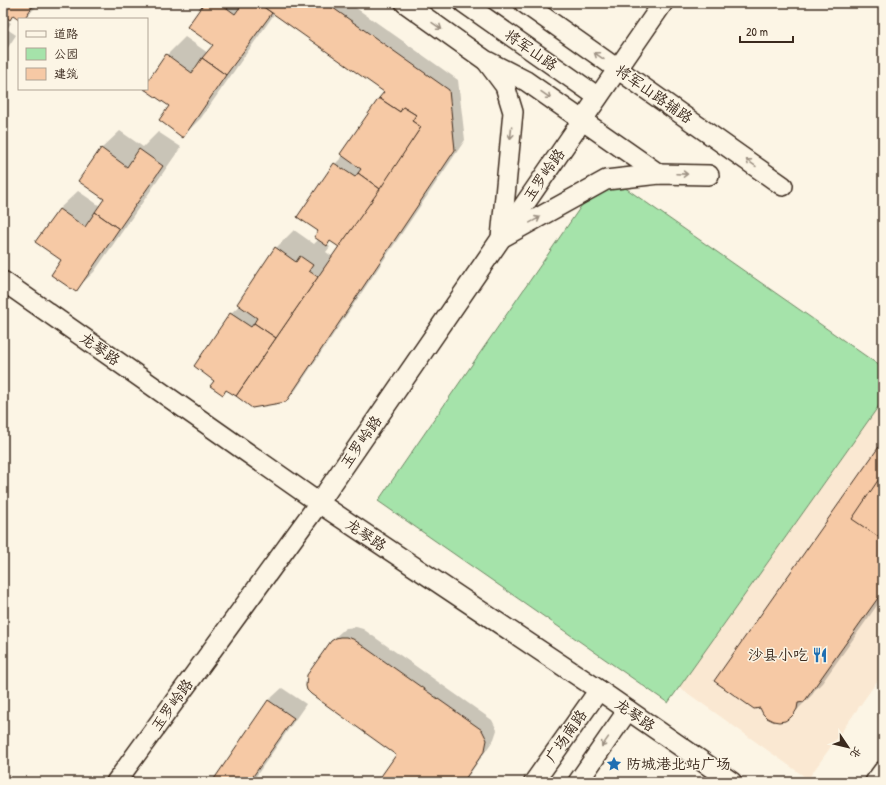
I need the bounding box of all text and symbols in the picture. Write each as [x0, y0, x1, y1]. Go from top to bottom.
legend [18, 18, 148, 90]
scale bar [740, 18, 793, 44]
one-way arrow [431, 21, 442, 30]
text: 20 m [746, 23, 768, 40]
street label: 将军山路 [501, 24, 562, 75]
text: 道路 [54, 25, 78, 42]
text: 公园 [54, 45, 78, 62]
one-way arrow [594, 52, 605, 60]
street label: 将军山路辅路 [611, 59, 697, 128]
text: 建筑 [54, 65, 78, 82]
one-way arrow [541, 91, 552, 99]
one-way arrow [507, 126, 515, 139]
street label: 玉罗岭路 [518, 144, 569, 205]
one-way arrow [746, 159, 757, 167]
one-way arrow [675, 171, 688, 178]
one-way arrow [528, 215, 540, 223]
street label: 龙琴路 [76, 327, 125, 370]
street label: 玉罗岭路 [335, 411, 386, 472]
street label: 龙琴路 [342, 513, 391, 556]
place label: 沙县小吃 [748, 644, 808, 665]
restaurant icon: 沙县小吃 [811, 646, 829, 664]
street label: 玉罗岭路 [145, 674, 198, 735]
street label: 龙琴路 [611, 693, 660, 736]
street label: 广场南路 [540, 705, 591, 766]
north arrow [828, 727, 868, 767]
one-way arrow [601, 736, 609, 747]
text: 北 [847, 744, 865, 761]
place label: 防城港北站广场 [626, 753, 731, 774]
place icon: 防城港北站广场 [605, 755, 623, 773]

